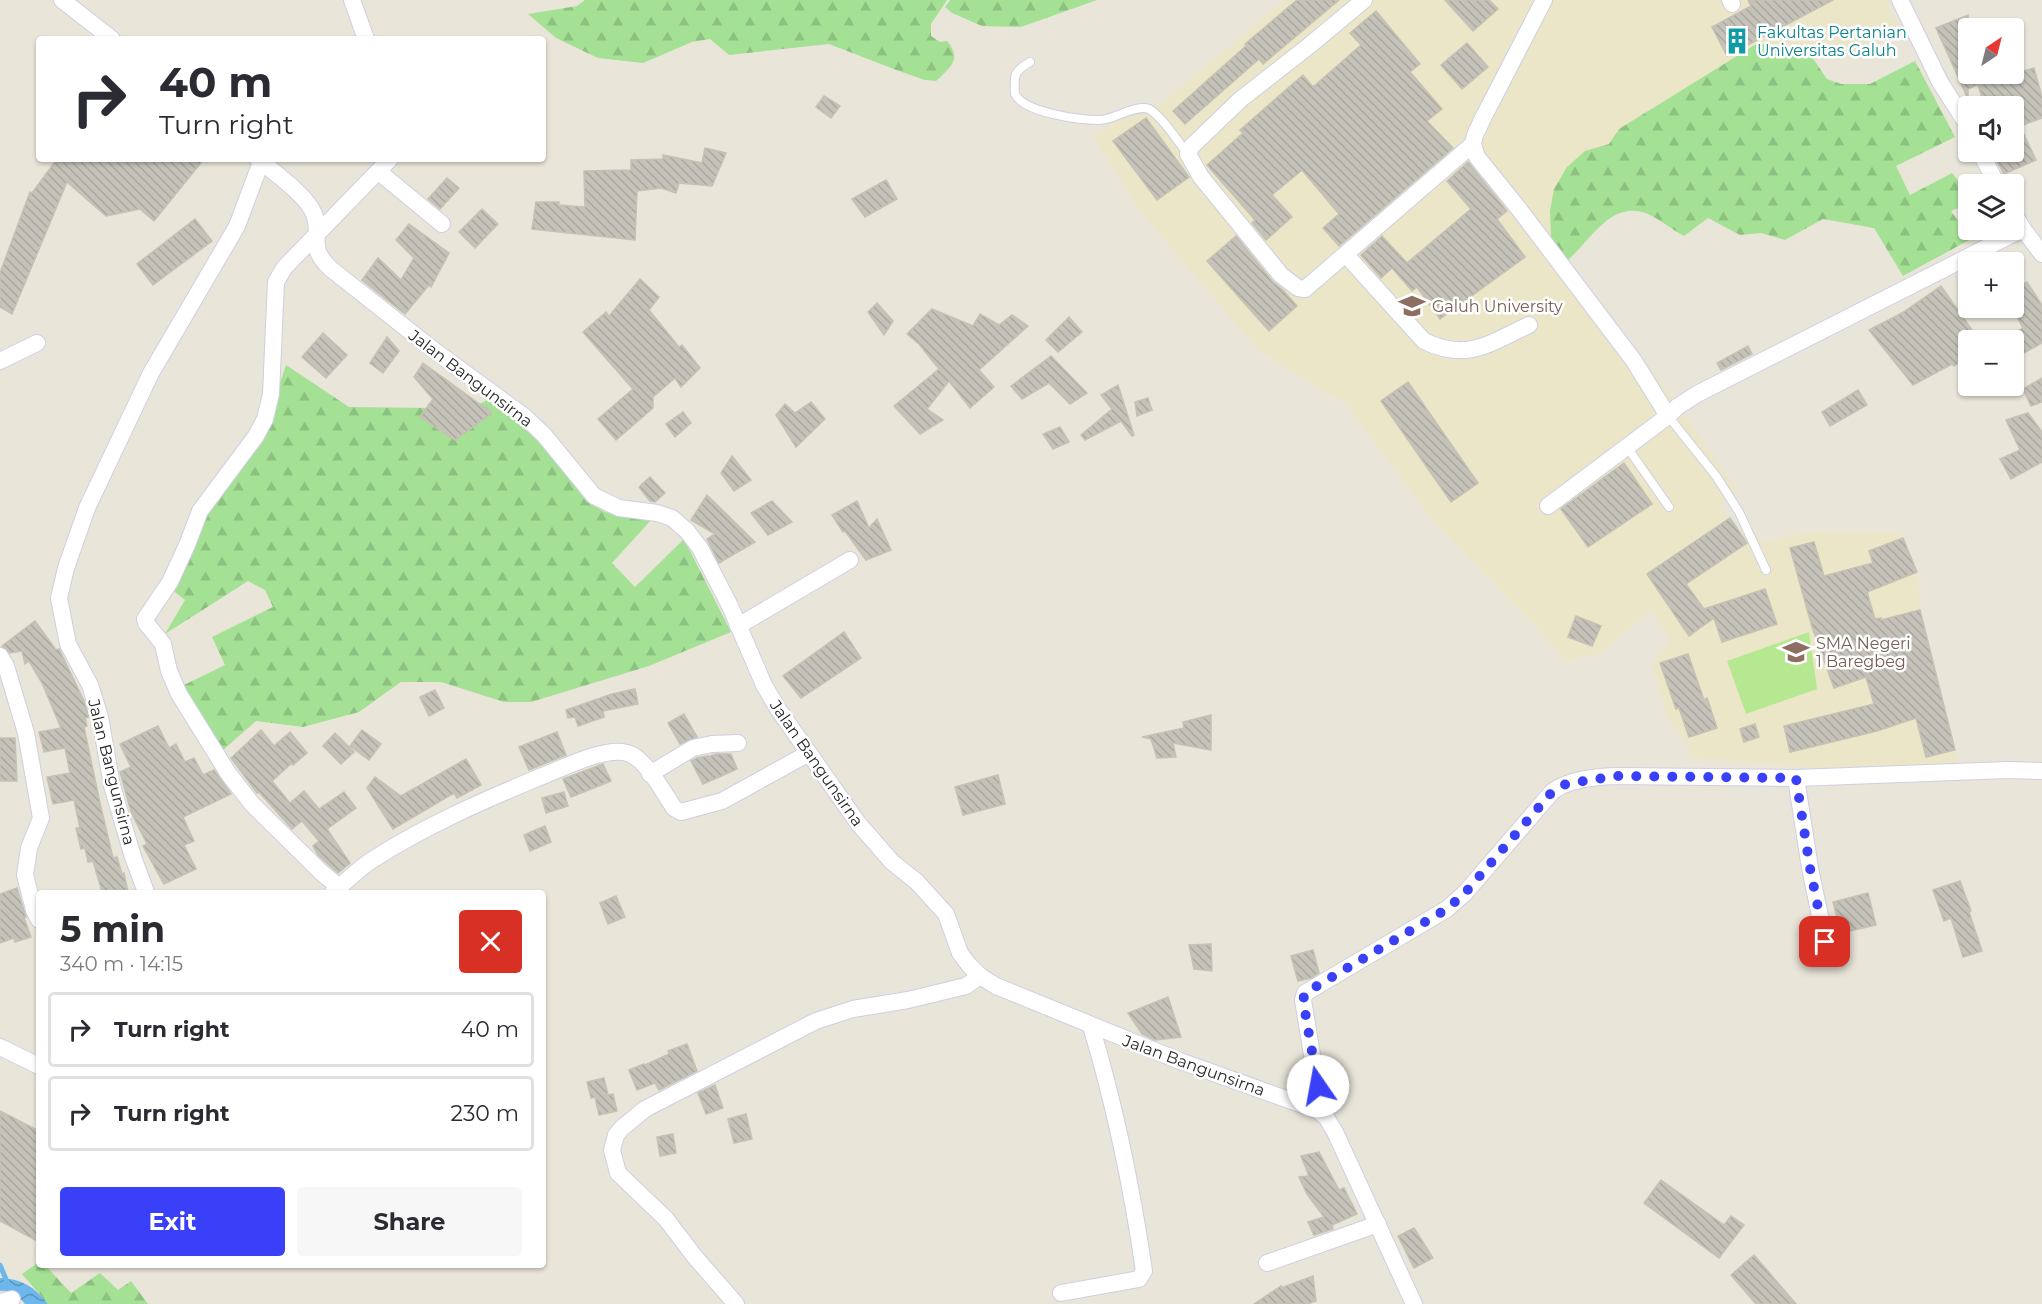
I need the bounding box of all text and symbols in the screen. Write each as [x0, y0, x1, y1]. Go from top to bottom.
north arrow [1958, 18, 2024, 84]
map controls [1958, 18, 2024, 396]
place label: Fakultas Pertanian Universitas Galuh [1757, 23, 1907, 60]
building icon: Fakultas Pertanian Universitas Galuh [1722, 26, 1752, 56]
text: 40 m [159, 56, 272, 108]
icon: right [60, 60, 138, 138]
button: sound [1958, 96, 2024, 162]
text: Turn right [159, 108, 294, 141]
button: layers [1958, 174, 2024, 240]
button: + [1958, 252, 2024, 318]
school or university icon: Galuh University [1397, 291, 1427, 321]
place label: Galuh University [1432, 297, 1563, 316]
street label: Jalan Bangunsirna [404, 325, 536, 431]
button: − [1958, 330, 2024, 396]
place label: SMA Negeri 1 Baregbeg [1816, 634, 1911, 671]
school or university icon: SMA Negeri 1 Baregbeg [1781, 637, 1811, 667]
street label: Jalan Bangunsirna [84, 696, 139, 847]
street label: Jalan Bangunsirna [765, 696, 867, 830]
text: 5 min [60, 907, 165, 951]
button: close [459, 910, 522, 973]
pin [1799, 916, 1850, 967]
icon: arrive [1808, 925, 1841, 958]
text: 340 m · 14:15 [60, 952, 183, 976]
icon: right [63, 1013, 96, 1046]
text: Turn right [114, 1016, 229, 1043]
text: 40 m [461, 1016, 519, 1043]
street label: Jalan Bangunsirna [1119, 1031, 1267, 1100]
position arrow [1286, 1054, 1350, 1118]
icon: right [63, 1097, 96, 1130]
text: Turn right [114, 1100, 229, 1127]
text: 230 m [450, 1100, 519, 1127]
button: Exit [60, 1187, 285, 1256]
button: Share [297, 1187, 522, 1256]

